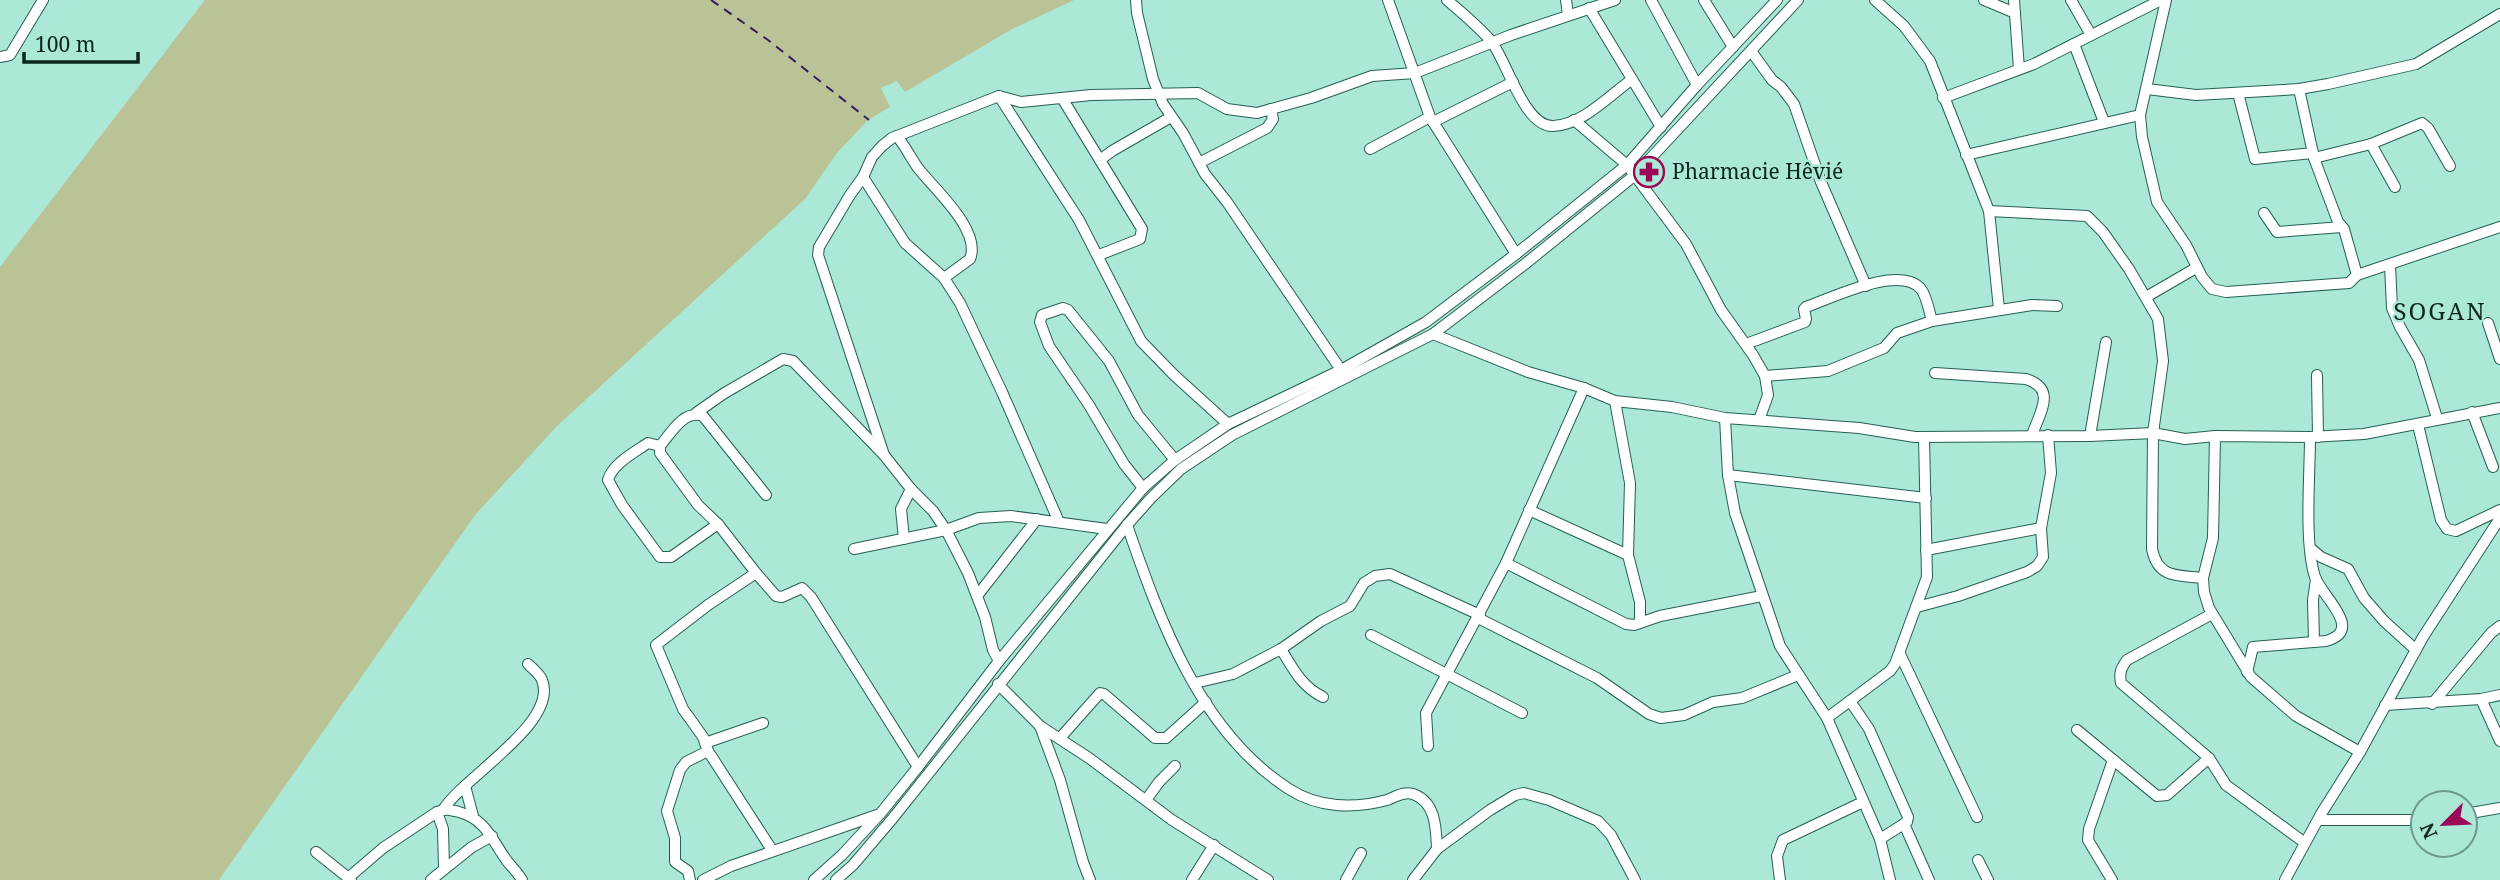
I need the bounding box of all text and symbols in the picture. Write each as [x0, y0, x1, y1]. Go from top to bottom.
scale bar [24, 21, 138, 65]
text: 100 m [35, 30, 96, 58]
pharmacy icon: Pharmacie Hêvié [1632, 155, 1666, 189]
place label: Pharmacie Hêvié [1672, 157, 1843, 185]
district label: SOGAN [2393, 294, 2487, 327]
north arrow [2409, 789, 2479, 859]
text: N [2414, 819, 2443, 843]

